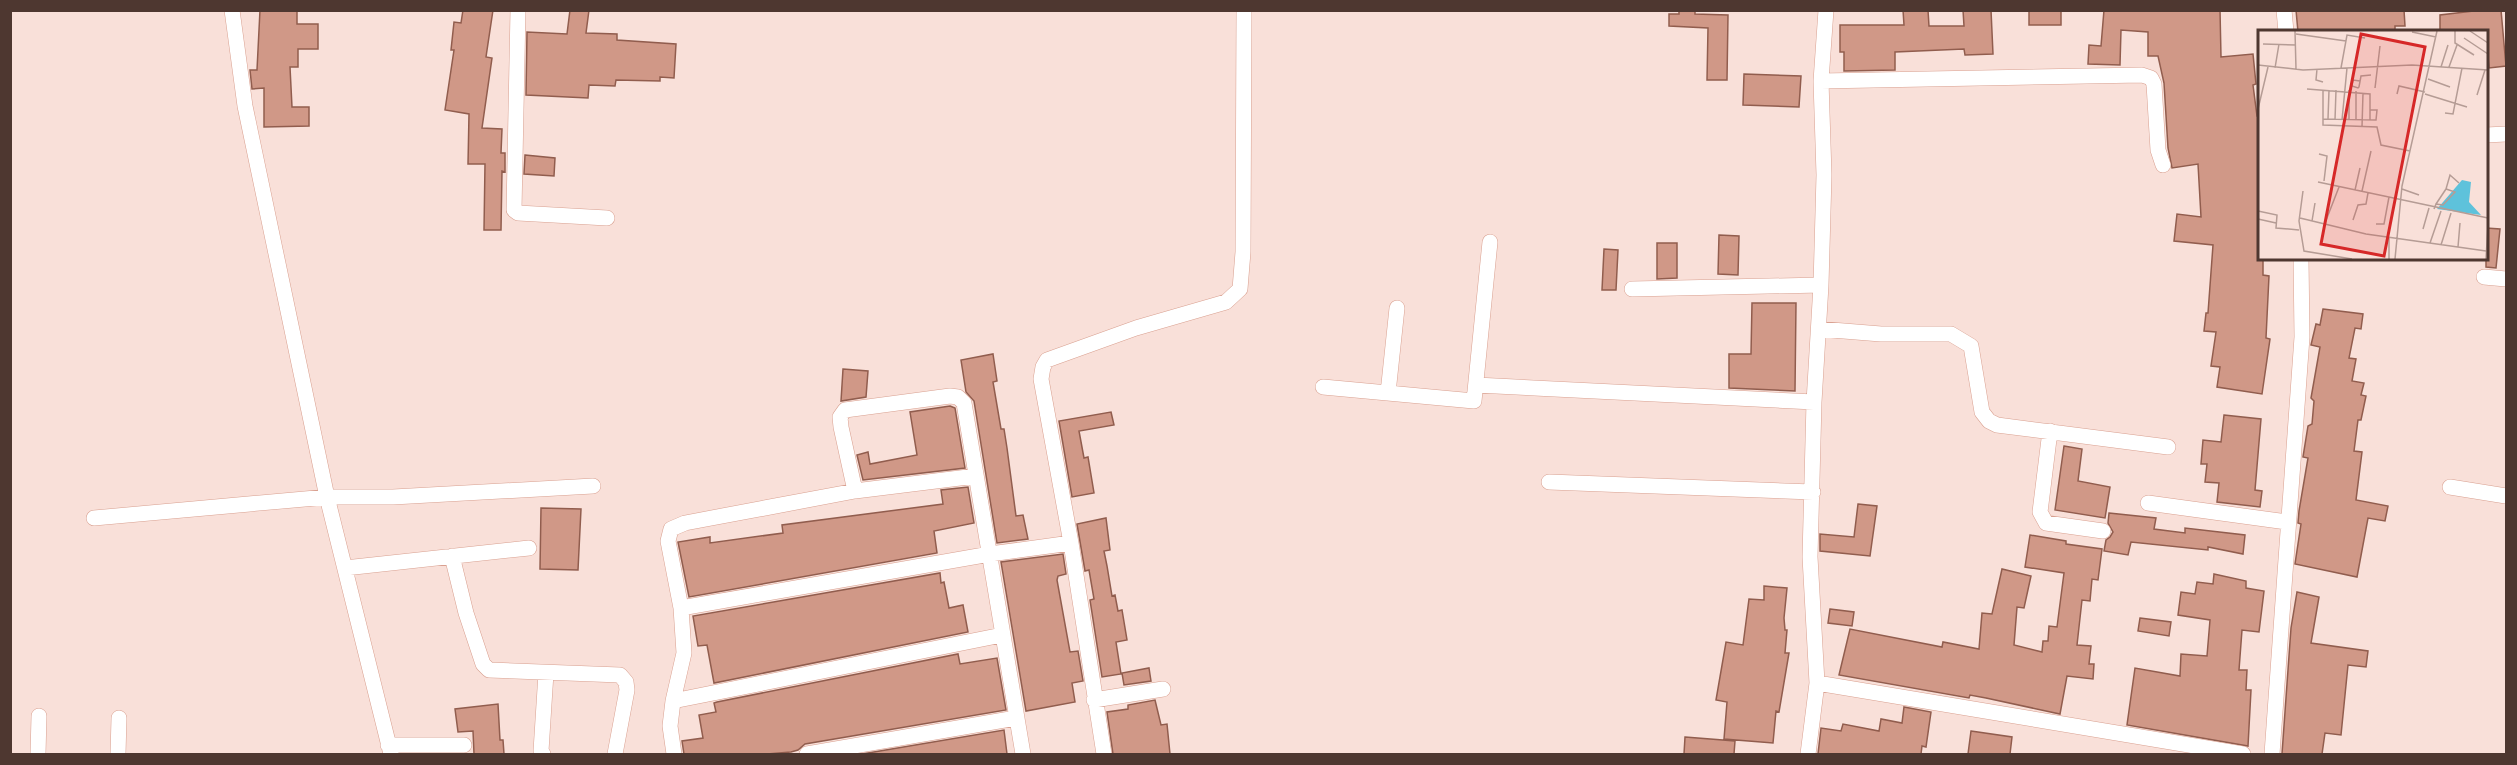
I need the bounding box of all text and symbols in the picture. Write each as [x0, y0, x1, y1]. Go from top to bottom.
inset map [2258, 30, 2487, 260]

